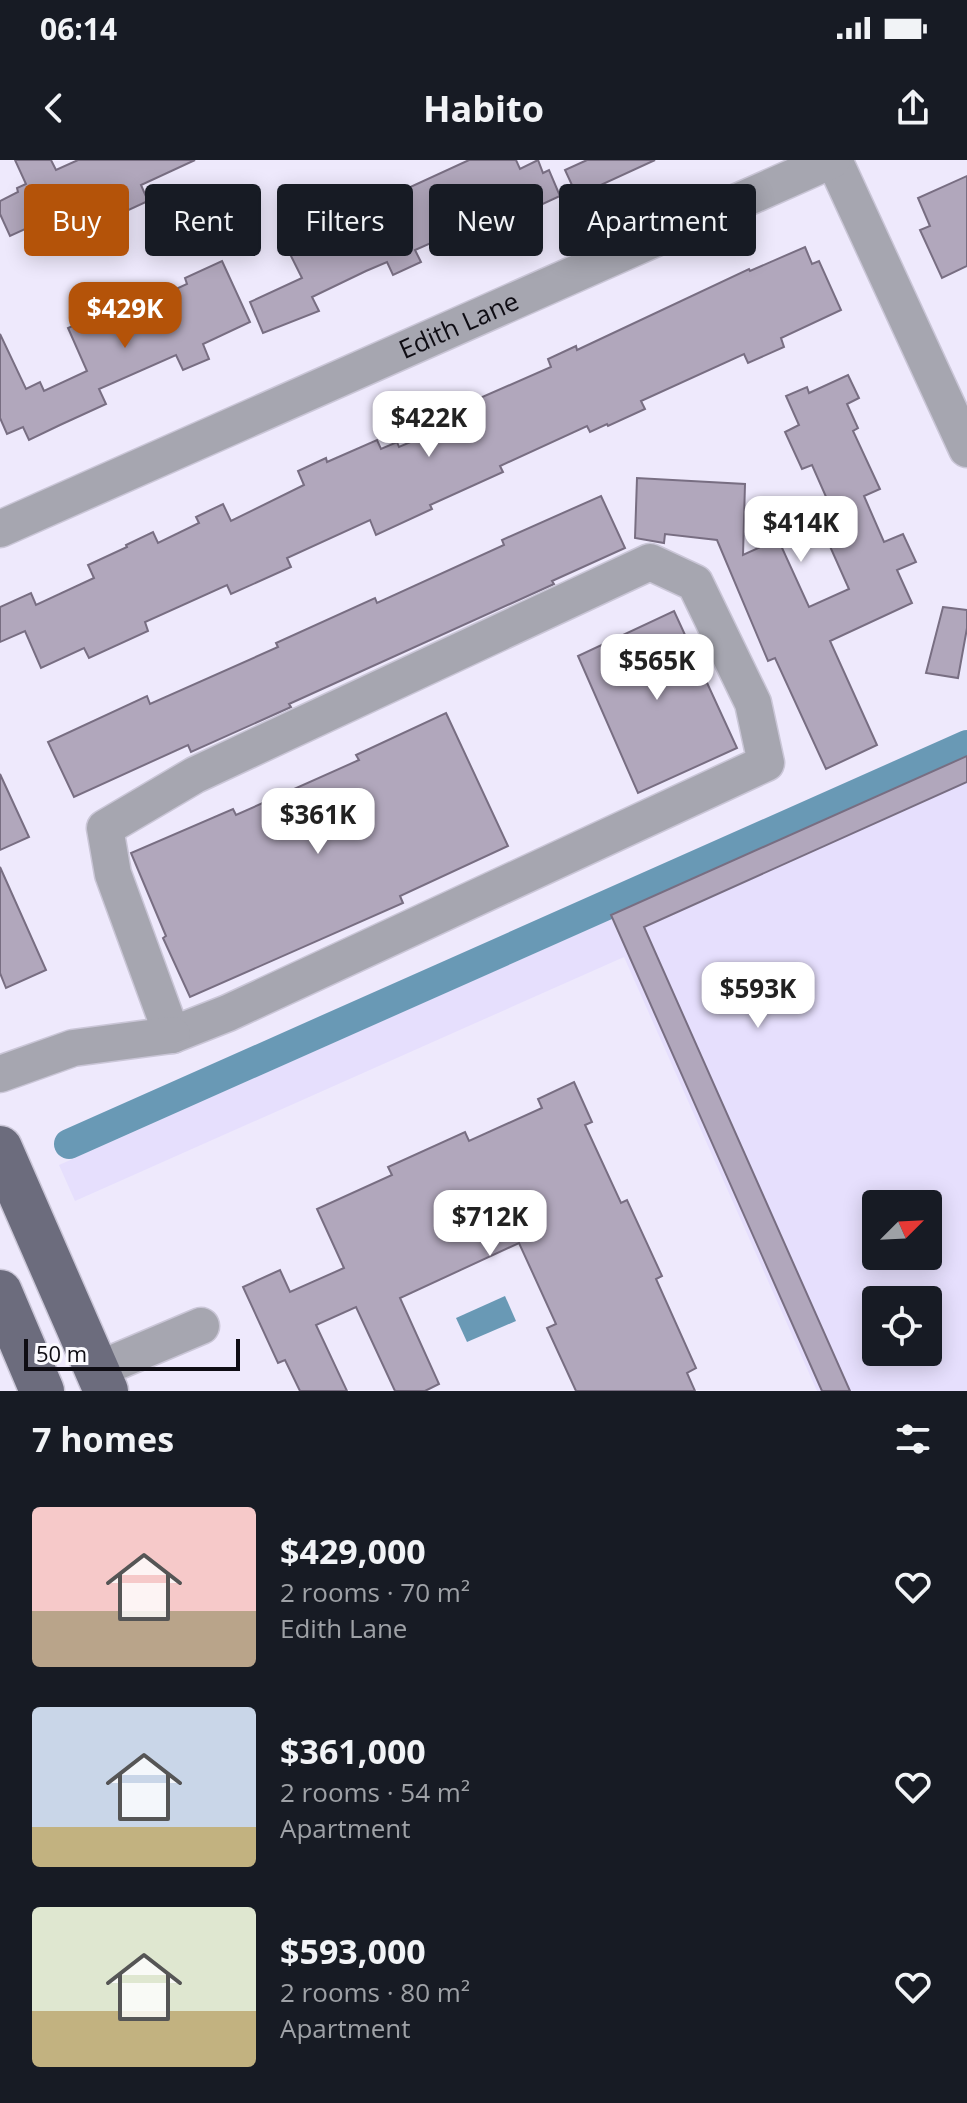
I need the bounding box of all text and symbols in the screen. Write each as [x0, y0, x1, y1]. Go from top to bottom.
text: 06:14 [40, 8, 117, 49]
text: Habito [423, 84, 544, 133]
icon: back [32, 86, 76, 130]
icon: share [891, 86, 935, 130]
chip: Buy [24, 184, 129, 256]
chip: Rent [145, 184, 261, 256]
chip: Filters [277, 184, 413, 256]
chip: New [429, 184, 543, 256]
chip: Apartment [559, 184, 756, 256]
pin: $429K [69, 282, 181, 350]
street label: Edith Lane [393, 282, 524, 367]
text: $429K [87, 290, 163, 326]
pin: $422K [373, 391, 485, 459]
text: $422K [391, 399, 467, 435]
pin: $414K [745, 496, 857, 564]
text: $414K [763, 504, 839, 540]
pin: $565K [601, 634, 713, 702]
text: $565K [619, 642, 695, 678]
pin: $361K [262, 788, 374, 856]
text: $361K [280, 796, 356, 832]
pin: $593K [702, 962, 814, 1030]
text: $593K [720, 970, 796, 1006]
pin: $712K [434, 1190, 546, 1258]
north arrow [862, 1190, 942, 1270]
map controls [862, 1190, 942, 1366]
text: $712K [452, 1198, 528, 1234]
button: locate [862, 1286, 942, 1366]
scale bar [24, 1335, 240, 1371]
text: 50 m [36, 1338, 87, 1368]
text: 7 homes [32, 1416, 174, 1462]
icon: filters [891, 1417, 935, 1461]
text: $429,000 [280, 1528, 426, 1574]
icon: home [96, 1539, 192, 1635]
icon: heart [891, 1565, 935, 1609]
text: 2 rooms · 70 m² [280, 1574, 470, 1610]
text: Edith Lane [280, 1610, 407, 1646]
text: $361,000 [280, 1728, 426, 1774]
icon: home [96, 1739, 192, 1835]
icon: heart [891, 1765, 935, 1809]
text: 2 rooms · 54 m² [280, 1774, 470, 1810]
text: Apartment [280, 1810, 411, 1846]
text: $593,000 [280, 1928, 426, 1974]
icon: home [96, 1939, 192, 2035]
icon: heart [891, 1965, 935, 2009]
text: 2 rooms · 80 m² [280, 1974, 470, 2010]
text: Apartment [280, 2010, 411, 2046]

